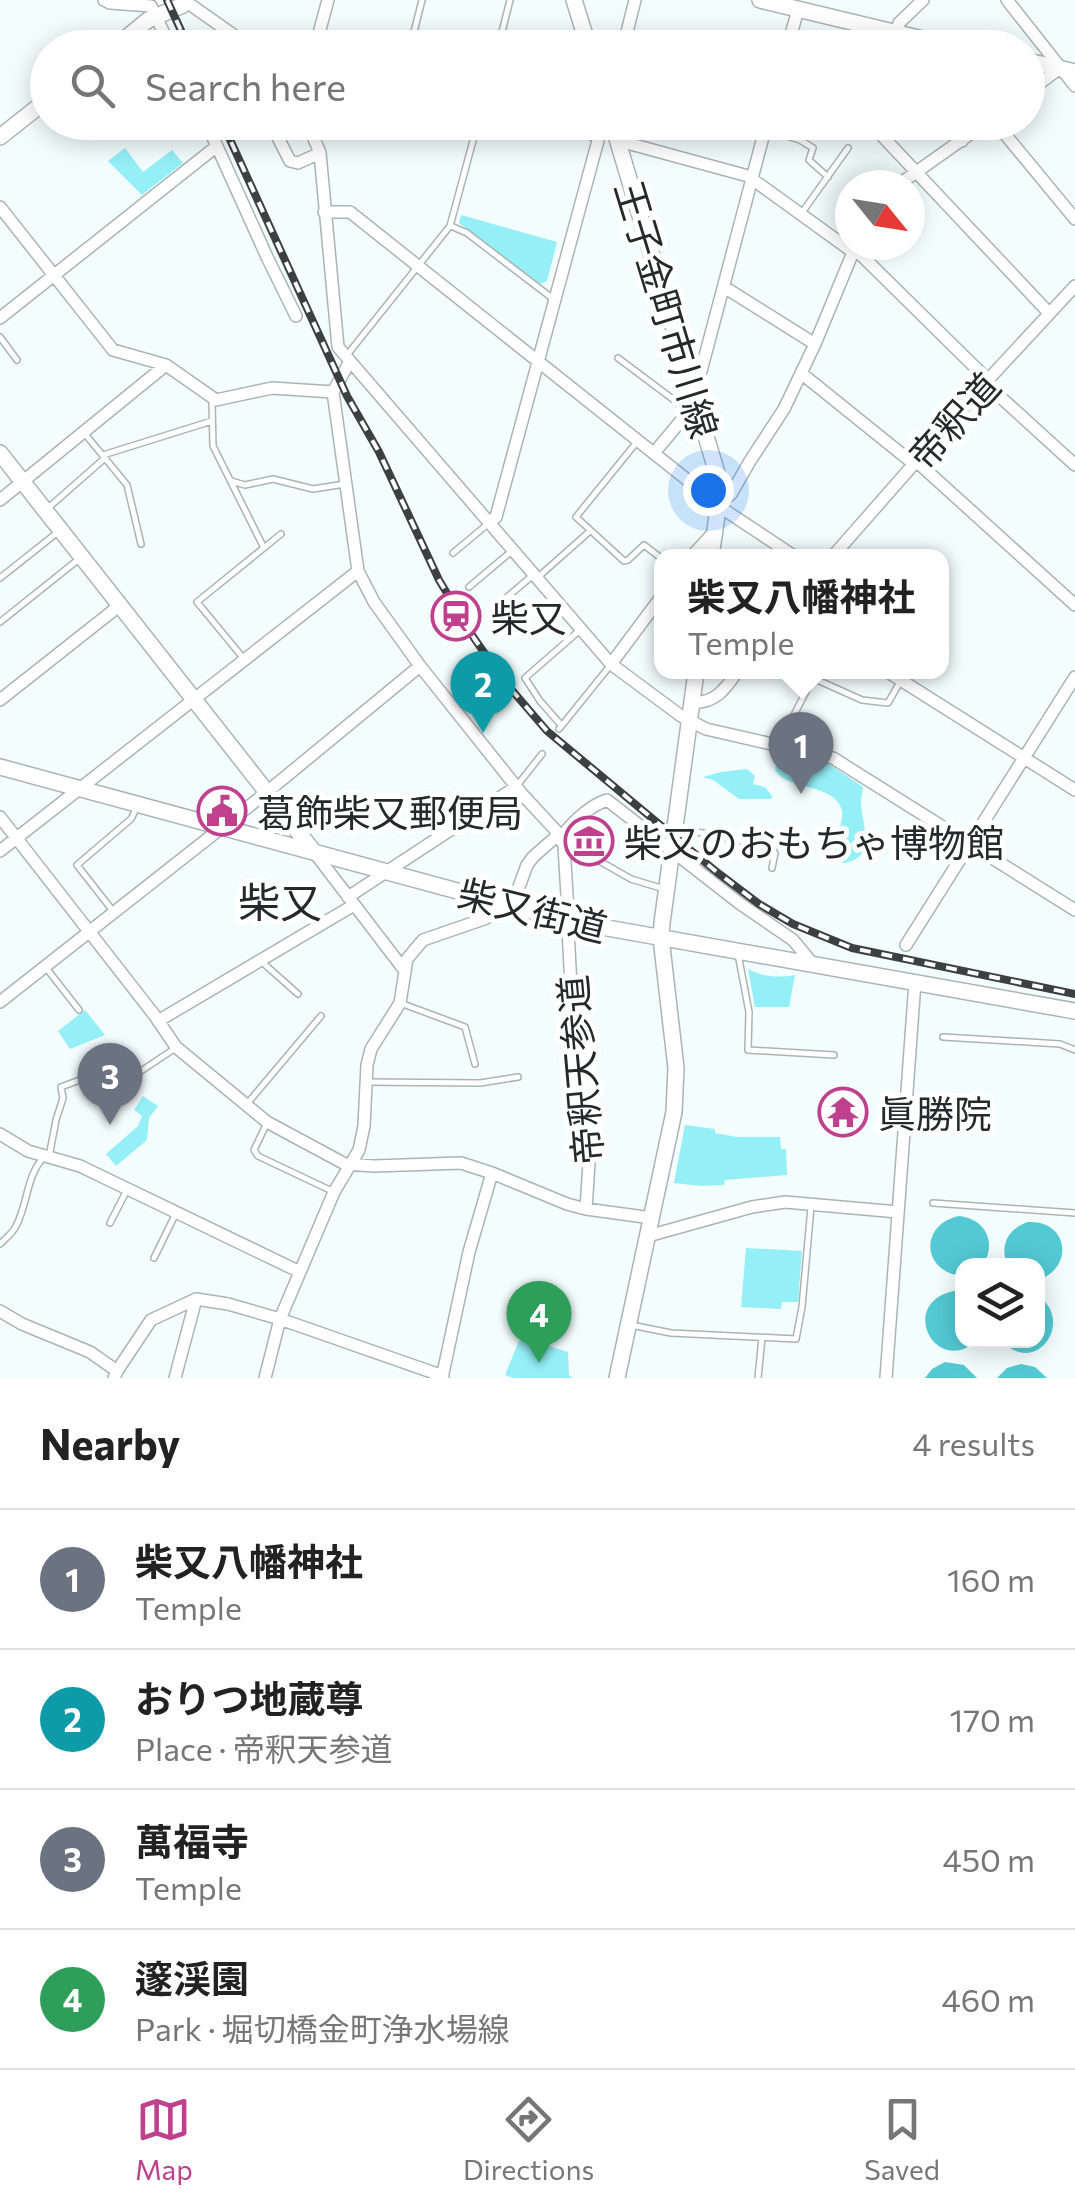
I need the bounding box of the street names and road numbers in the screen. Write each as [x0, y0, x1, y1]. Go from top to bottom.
street label: 王子金町市川線 [607, 175, 729, 443]
street label: 帝釈道 [897, 362, 1009, 478]
street label: 柴又街道 [454, 868, 612, 950]
street label: 帝釈天参道 [547, 973, 611, 1167]

